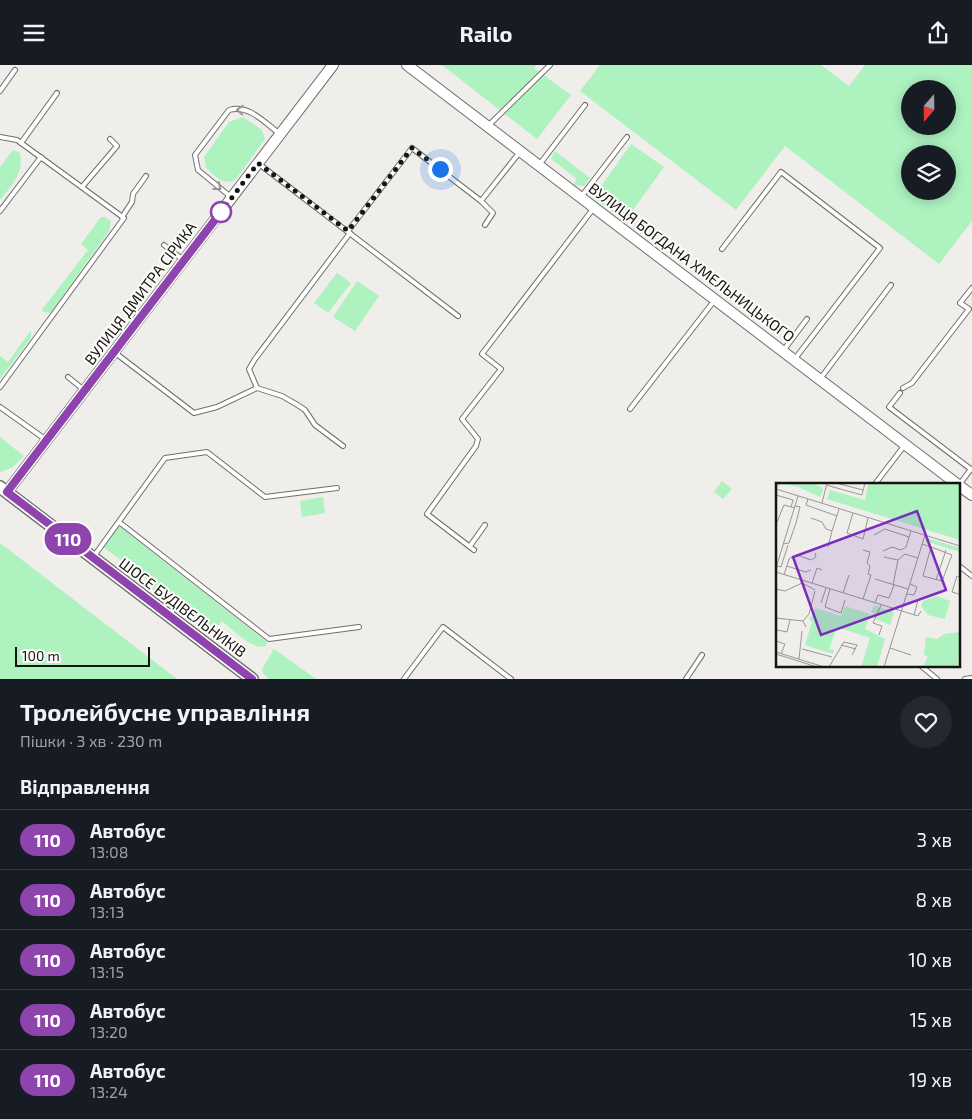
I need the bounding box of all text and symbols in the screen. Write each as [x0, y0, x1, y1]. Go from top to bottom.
icon: menu [20, 19, 48, 47]
icon: share [924, 19, 952, 47]
text: Railo [459, 20, 513, 46]
north arrow [901, 80, 956, 135]
map controls [901, 80, 956, 200]
one-way arrow [235, 104, 243, 115]
button: layers [901, 145, 956, 200]
your location [428, 157, 453, 182]
street label: ВУЛИЦЯ БОГДАНА ХМЕЛЬНИЦЬКОГО [585, 179, 799, 345]
one-way arrow [212, 181, 221, 189]
unlabelled marker [210, 201, 232, 223]
street label: ВУЛИЦЯ ДМИТРА СІРИКА [80, 217, 200, 368]
inset map [776, 483, 960, 667]
line badge: 110 [39, 523, 97, 555]
text: 110 [55, 528, 81, 550]
street label: ШОСЕ БУДІВЕЛЬНИКІВ [116, 553, 250, 661]
scale bar [15, 644, 150, 667]
text: 100 m [22, 647, 60, 664]
button: heart [900, 696, 952, 748]
text: Тролейбусне управління [20, 697, 310, 726]
text: Пішки · 3 хв · 230 m [20, 731, 162, 750]
text: Відправлення [20, 775, 150, 798]
text: Автобус [90, 819, 166, 842]
text: 3 хв [917, 828, 952, 851]
text: 110 [34, 829, 61, 851]
text: 13:08 [90, 842, 128, 861]
text: Автобус [90, 879, 166, 902]
text: 8 хв [916, 888, 952, 911]
text: 110 [34, 889, 61, 911]
text: 13:13 [90, 902, 124, 921]
text: Автобус [90, 939, 166, 962]
text: 10 хв [908, 948, 952, 971]
text: 110 [34, 949, 61, 971]
text: 13:15 [90, 962, 124, 981]
text: Автобус [90, 999, 166, 1022]
text: 15 хв [909, 1008, 952, 1031]
text: 110 [34, 1009, 61, 1031]
text: 13:20 [90, 1022, 128, 1041]
text: Автобус [90, 1059, 166, 1082]
text: 19 хв [909, 1068, 952, 1091]
text: 110 [34, 1069, 61, 1091]
text: 13:24 [90, 1082, 128, 1101]

